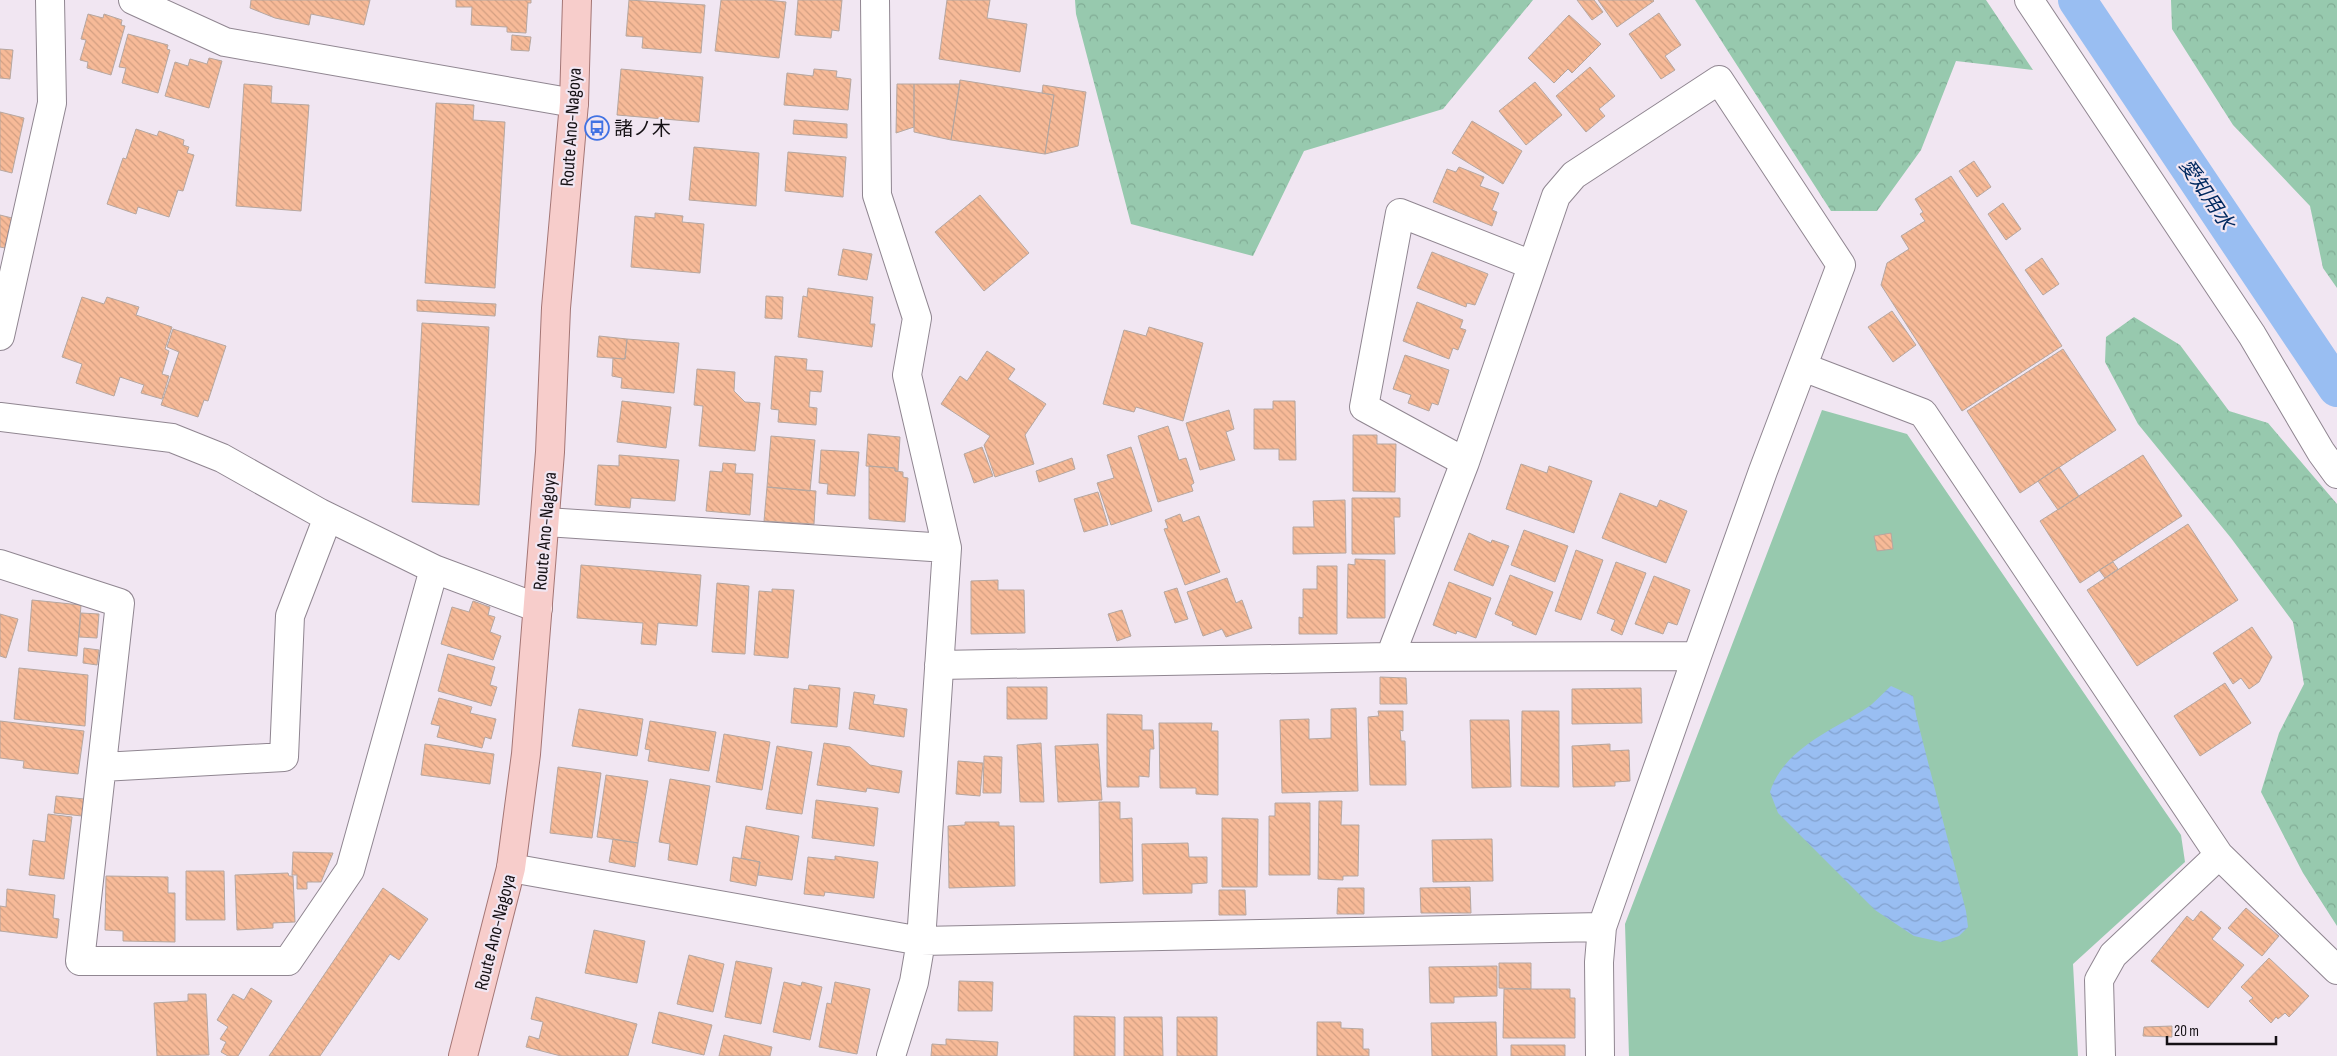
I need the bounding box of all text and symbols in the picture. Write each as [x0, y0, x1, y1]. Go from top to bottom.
street label: Route Ano-Nagoya [556, 67, 587, 187]
bus stop icon: 諸ノ木 [584, 115, 610, 141]
place label: 諸ノ木 [614, 118, 671, 141]
water label: 愛知用水 [2174, 155, 2240, 236]
street label: Route Ano-Nagoya [529, 471, 562, 591]
street label: Route Ano-Nagoya [470, 872, 521, 993]
scale bar [2167, 1014, 2276, 1046]
text: 20 m [2174, 1022, 2199, 1041]

